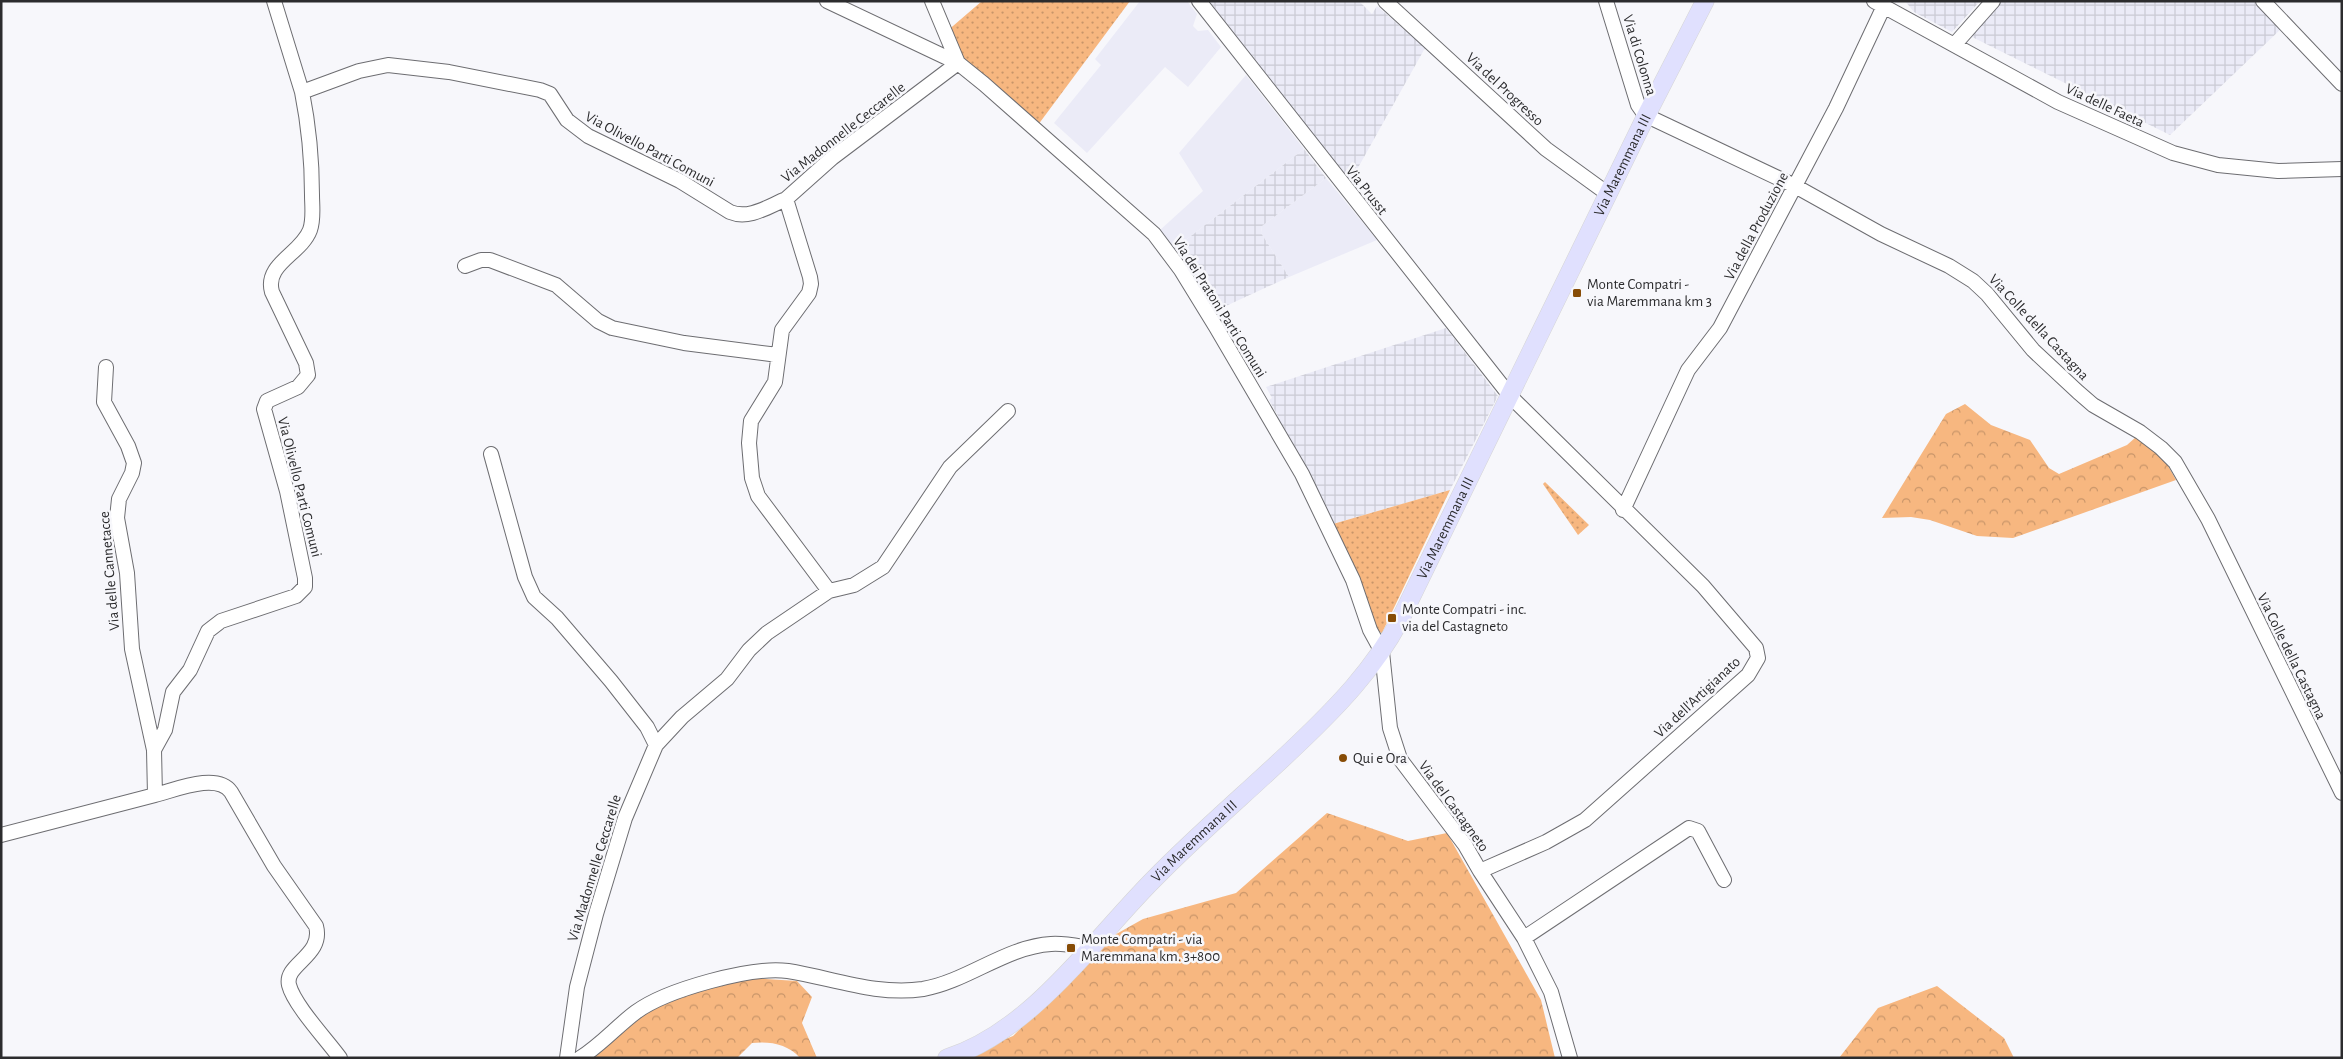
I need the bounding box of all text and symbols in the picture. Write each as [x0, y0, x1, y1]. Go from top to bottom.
street label: Via di Colonna [1620, 13, 1659, 97]
street label: Via del Progresso [1463, 50, 1546, 129]
street label: Via Madonnelle Ceccarelle [778, 79, 908, 185]
street label: Via delle Faeta [2063, 81, 2146, 130]
street label: Via Olivello Parti Comuni [583, 109, 717, 190]
street label: Via Maremmana III [1591, 112, 1654, 218]
street label: Via Prusst [1343, 163, 1390, 218]
street label: Via della Produzione [1722, 170, 1791, 283]
street label: Via dei Pratoni Parti Comuni [1170, 234, 1269, 380]
street label: Via Colle della Castagna [1986, 272, 2091, 383]
place label: Monte Compatri - via Maremmana km 3 [1587, 277, 1712, 309]
marker: Monte Compatri - via Maremmana km 3 [1571, 287, 1583, 299]
street label: Via Olivello Parti Comuni [275, 415, 324, 559]
street label: Via Maremmana III [1414, 475, 1477, 582]
street label: Via delle Cannetacce [97, 510, 122, 631]
street label: Via Colle della Castagna [2254, 591, 2329, 722]
place label: Monte Compatri - inc. via del Castagneto [1402, 602, 1527, 634]
marker: Monte Compatri - inc. via del Castagneto [1386, 612, 1398, 624]
street label: Via dell'Artigianato [1652, 654, 1743, 741]
place label: Qui e Ora [1353, 751, 1407, 766]
marker: Qui e Ora [1337, 752, 1349, 764]
street label: Via del Castagneto [1416, 758, 1491, 854]
street label: Via Madonnelle Ceccarelle [565, 793, 624, 943]
street label: Via Maremmana III [1149, 797, 1240, 885]
place label: Monte Compatri - via Maremmana km. 3+800 [1081, 932, 1220, 964]
marker: Monte Compatri - via Maremmana km. 3+800 [1065, 942, 1077, 954]

